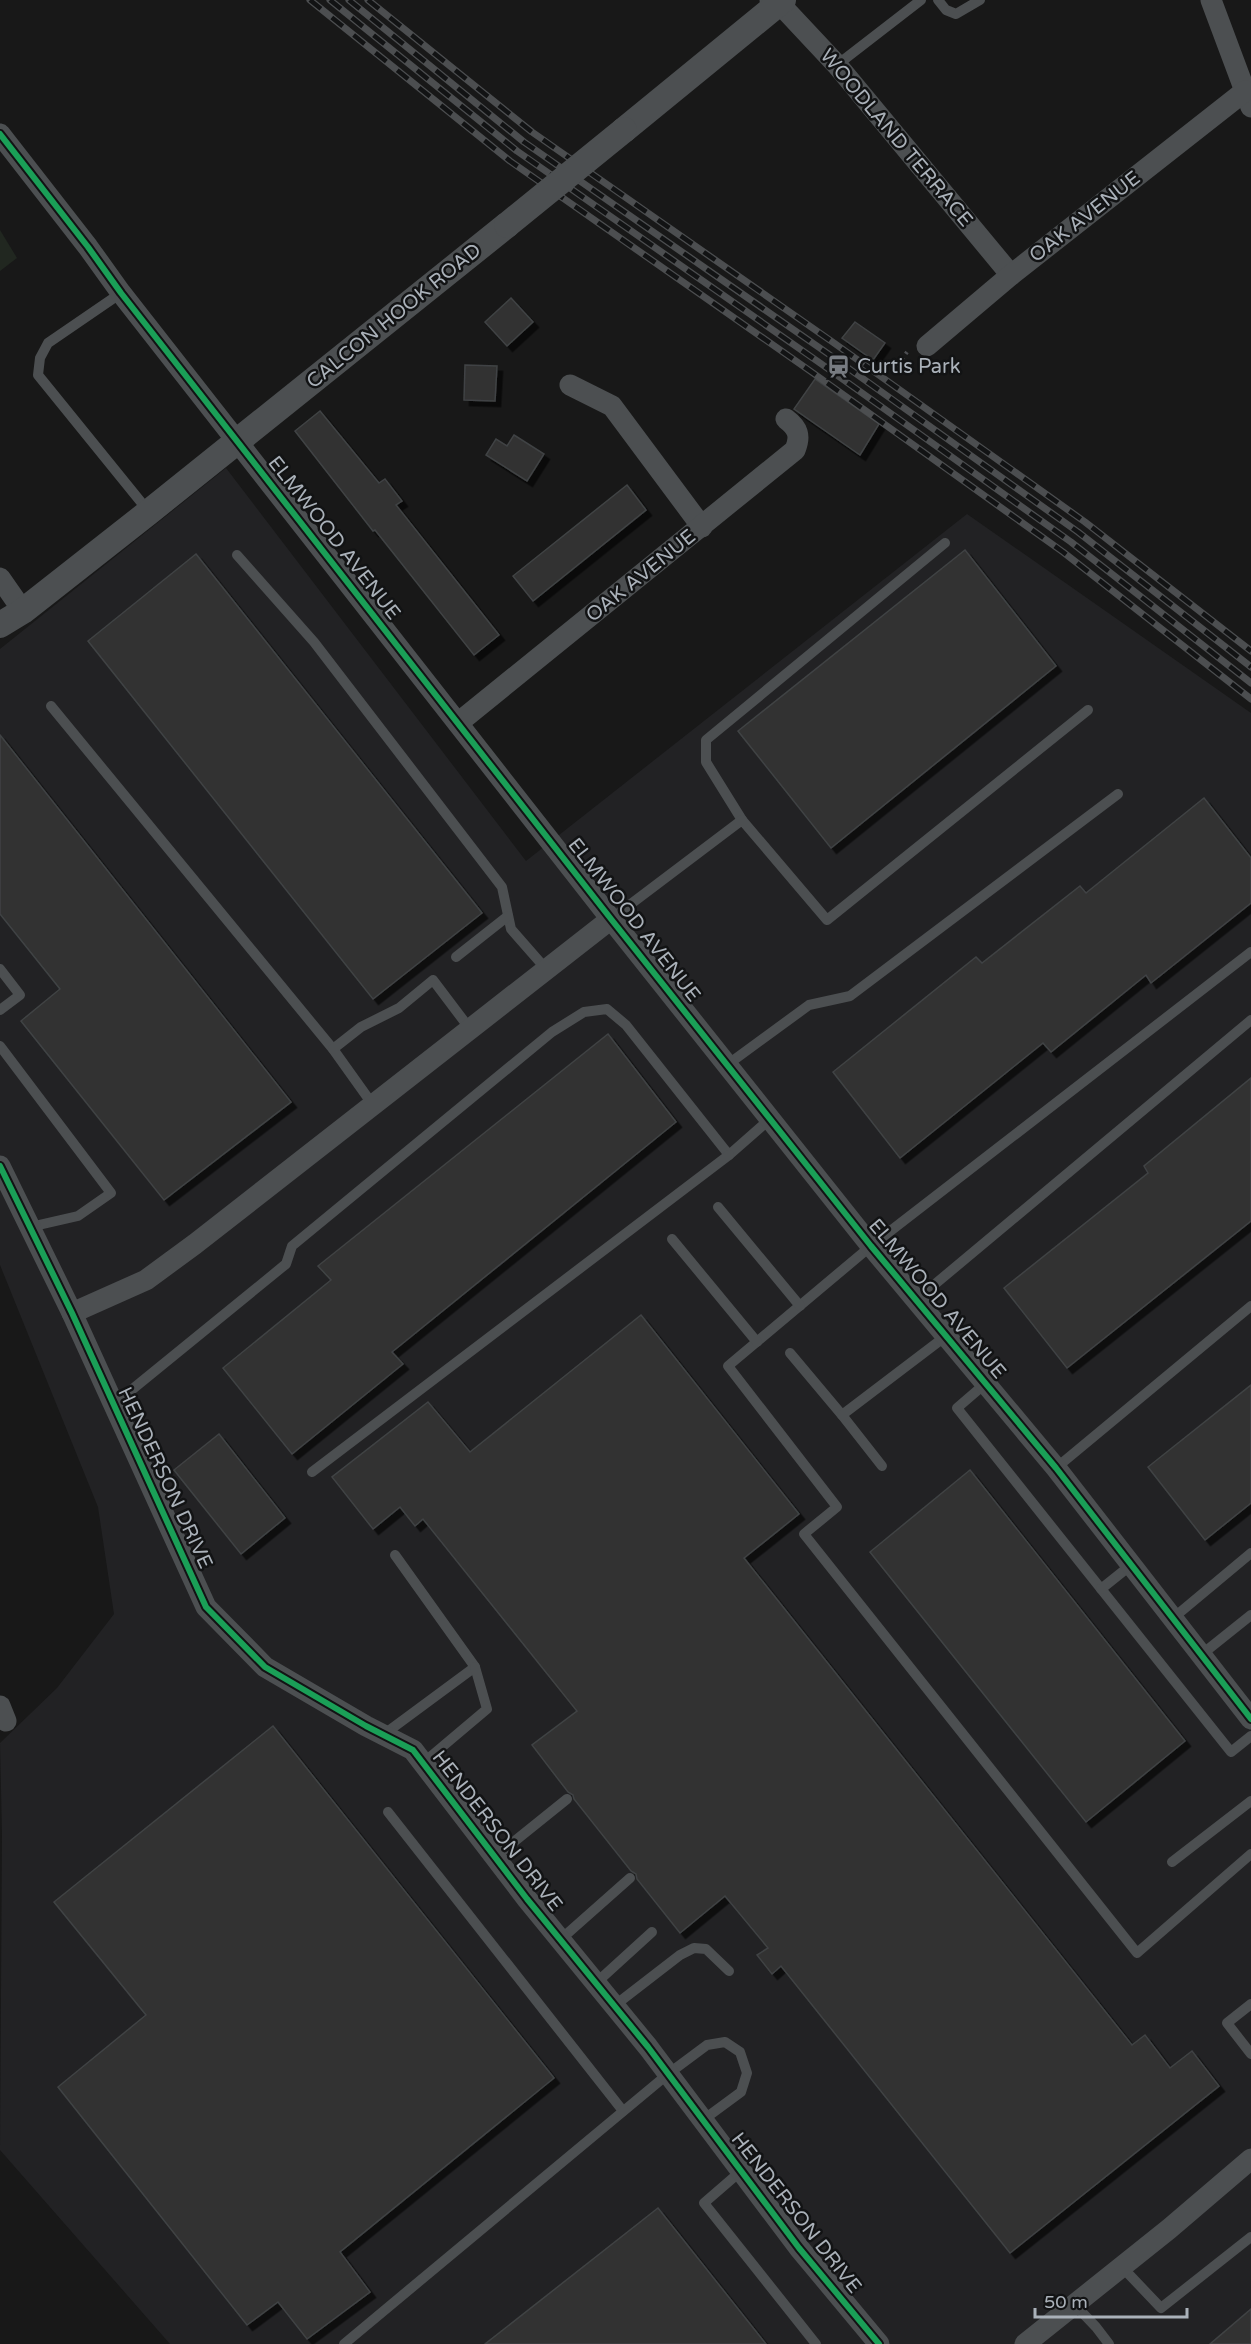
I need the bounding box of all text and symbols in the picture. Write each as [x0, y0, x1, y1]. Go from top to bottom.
street label: WOODLAND TERRACE [815, 44, 977, 232]
street label: OAK AVENUE [1025, 166, 1145, 268]
street label: CALCON HOOK ROAD [302, 238, 486, 394]
station icon: Curtis Park [826, 354, 852, 380]
place label: Curtis Park [857, 355, 961, 379]
street label: ELMWOOD AVENUE [263, 451, 405, 625]
street label: OAK AVENUE [581, 524, 701, 628]
street label: ELMWOOD AVENUE [563, 833, 705, 1007]
street label: ELMWOOD AVENUE [863, 1214, 1011, 1384]
street label: HENDERSON DRIVE [112, 1383, 218, 1573]
street label: HENDERSON DRIVE [427, 1746, 567, 1916]
street label: HENDERSON DRIVE [726, 2128, 866, 2298]
scale bar [1035, 2281, 1186, 2319]
text: 50 m [1044, 2291, 1088, 2313]

